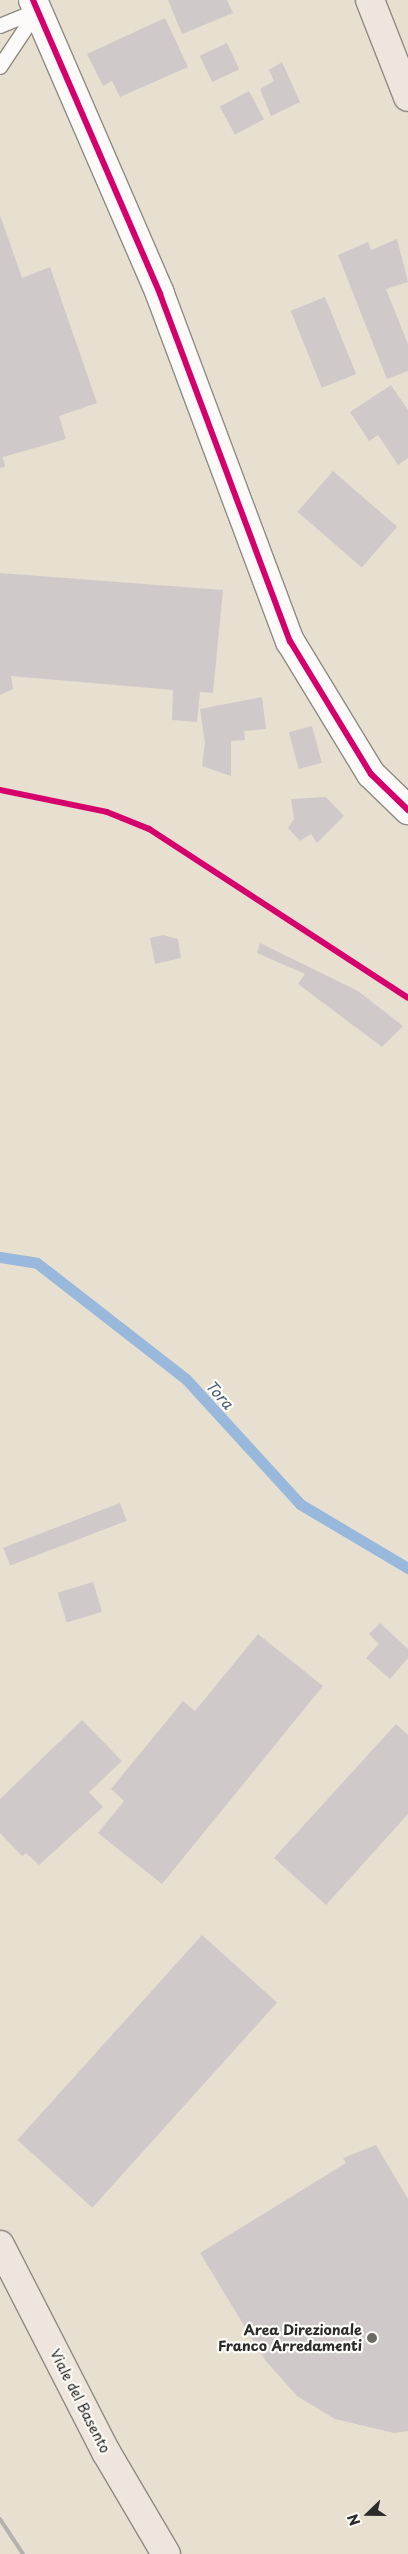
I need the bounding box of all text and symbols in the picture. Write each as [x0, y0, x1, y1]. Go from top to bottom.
water label: Tora [203, 1376, 237, 1412]
place label: Area Direzionale Franco Arredamenti [217, 2322, 362, 2354]
marker: Area Direzionale Franco Arredamenti [366, 2332, 378, 2344]
street label: Viale del Basento [46, 2345, 114, 2457]
north arrow [343, 2489, 393, 2539]
text: N [342, 2511, 365, 2529]

